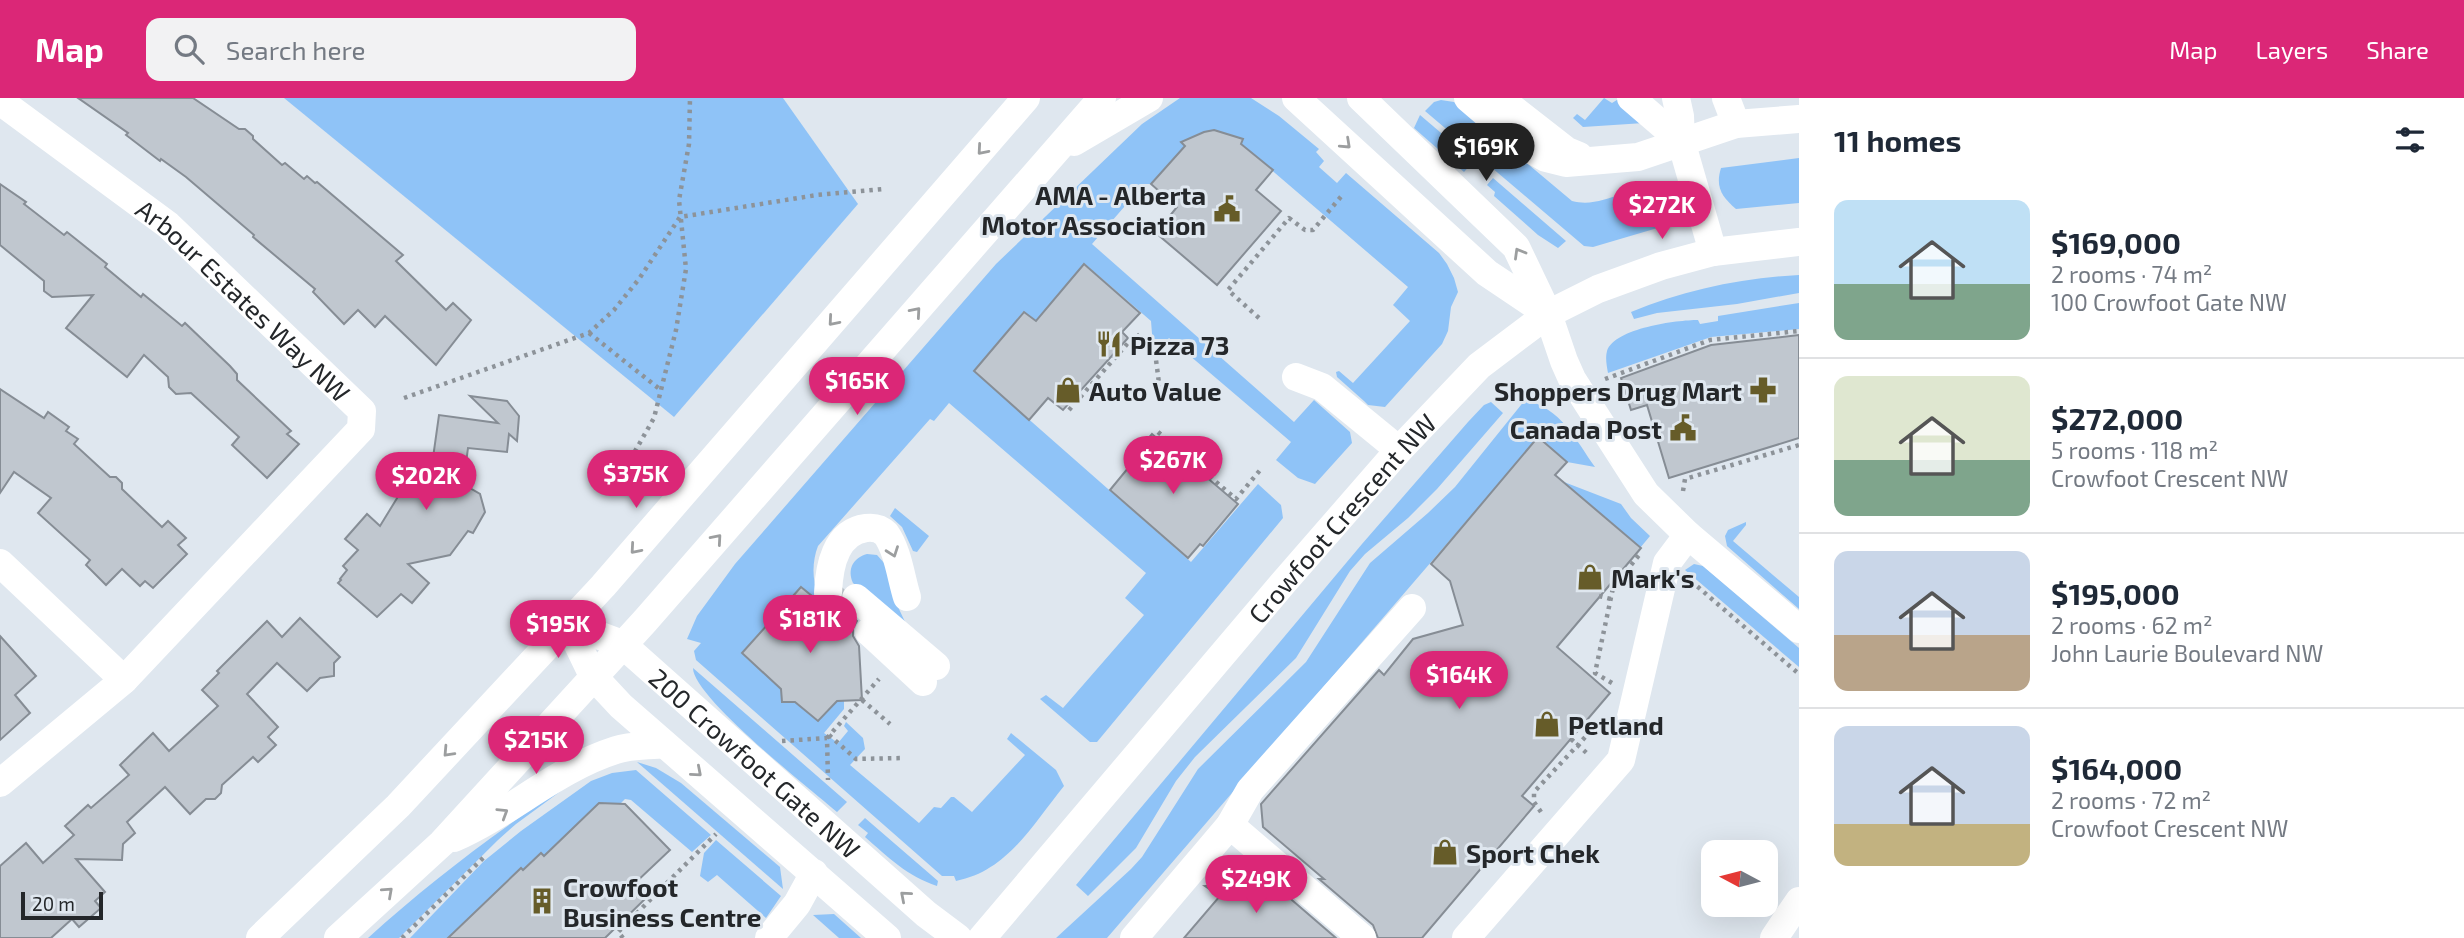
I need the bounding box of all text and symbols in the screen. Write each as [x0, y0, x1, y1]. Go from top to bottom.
search box [146, 18, 636, 81]
text: Map [35, 29, 104, 69]
icon: search [170, 30, 208, 68]
text: Search here [226, 34, 365, 65]
text: Map [2169, 35, 2217, 64]
text: Layers [2255, 35, 2328, 64]
text: Share [2366, 35, 2429, 64]
icon: filters [2391, 121, 2429, 159]
text: 11 homes [1834, 122, 1961, 158]
pin: $169K [1437, 123, 1535, 183]
text: $169K [1454, 132, 1519, 160]
one-way arrow [1338, 136, 1351, 148]
one-way arrow [978, 141, 990, 154]
place label: AMA - Alberta Motor Association [981, 179, 1206, 240]
pin: $272K [1613, 181, 1711, 241]
text: $272K [1629, 190, 1695, 218]
street label: Arbour Estates Way NW [131, 192, 357, 407]
public building icon: AMA - Alberta Motor Association [1212, 194, 1242, 224]
text: $169,000 [2051, 224, 2181, 260]
icon: home [1890, 228, 1974, 312]
one-way arrow [1514, 248, 1527, 261]
text: 2 rooms · 74 m² [2051, 260, 2212, 288]
text: 100 Crowfoot Gate NW [2051, 288, 2287, 316]
one-way arrow [907, 308, 920, 321]
one-way arrow [829, 313, 841, 326]
restaurant icon: Pizza 73 [1094, 329, 1124, 359]
place label: Pizza 73 [1130, 329, 1230, 360]
pin: $165K [808, 358, 906, 417]
text: $165K [825, 366, 889, 394]
shop icon: Auto Value [1053, 375, 1083, 405]
place label: Auto Value [1089, 375, 1222, 406]
place label: Shoppers Drug Mart [1494, 375, 1742, 406]
pharmacy icon: Shoppers Drug Mart [1748, 375, 1778, 405]
text: $272,000 [2051, 400, 2183, 436]
icon: home [1890, 404, 1974, 488]
street label: Crowfoot Crescent NW [1241, 407, 1441, 629]
place label: Canada Post [1510, 413, 1662, 444]
public building icon: Canada Post [1668, 413, 1698, 443]
pin: $267K [1124, 436, 1222, 496]
text: 5 rooms · 118 m² [2051, 436, 2218, 464]
text: $267K [1140, 445, 1207, 473]
pin: $375K [587, 450, 685, 510]
pin: $202K [377, 452, 475, 512]
text: $375K [603, 459, 669, 487]
text: $202K [391, 461, 461, 489]
text: Crowfoot Crescent NW [2051, 464, 2288, 492]
one-way arrow [709, 534, 721, 547]
one-way arrow [631, 541, 643, 554]
one-way arrow [885, 546, 899, 558]
shop icon: Mark's [1575, 562, 1605, 592]
place label: Mark's [1611, 562, 1695, 593]
text: $195,000 [2051, 575, 2180, 611]
icon: home [1890, 579, 1974, 663]
pin: $181K [761, 596, 859, 655]
pin: $195K [509, 601, 607, 660]
text: $181K [779, 604, 841, 632]
text: $195K [526, 609, 590, 637]
text: 2 rooms · 62 m² [2051, 611, 2213, 639]
text: John Laurie Boulevard NW [2051, 639, 2323, 667]
pin: $164K [1410, 652, 1508, 711]
text: $164K [1426, 660, 1492, 688]
street label: 200 Crowfoot Gate NW [644, 661, 867, 864]
shop icon: Petland [1532, 709, 1562, 739]
place label: Petland [1568, 709, 1664, 740]
pin: $215K [487, 716, 585, 776]
text: $215K [504, 725, 568, 753]
one-way arrow [444, 744, 457, 757]
text: $164,000 [2051, 750, 2182, 786]
icon: home [1890, 754, 1974, 838]
one-way arrow [688, 764, 701, 776]
text: 2 rooms · 72 m² [2051, 786, 2211, 814]
one-way arrow [496, 808, 509, 821]
text: Crowfoot Crescent NW [2051, 814, 2288, 842]
shop icon: Sport Chek [1430, 837, 1460, 867]
place label: Sport Chek [1466, 837, 1600, 868]
north arrow [1701, 840, 1778, 917]
map controls [1701, 840, 1778, 917]
pin: $249K [1207, 856, 1305, 915]
text: $249K [1221, 864, 1291, 892]
place label: Crowfoot Business Centre [563, 871, 761, 932]
building icon: Crowfoot Business Centre [527, 886, 557, 916]
one-way arrow [380, 888, 393, 900]
scale bar [21, 889, 103, 921]
one-way arrow [900, 891, 913, 904]
text: 20 m [32, 892, 75, 915]

